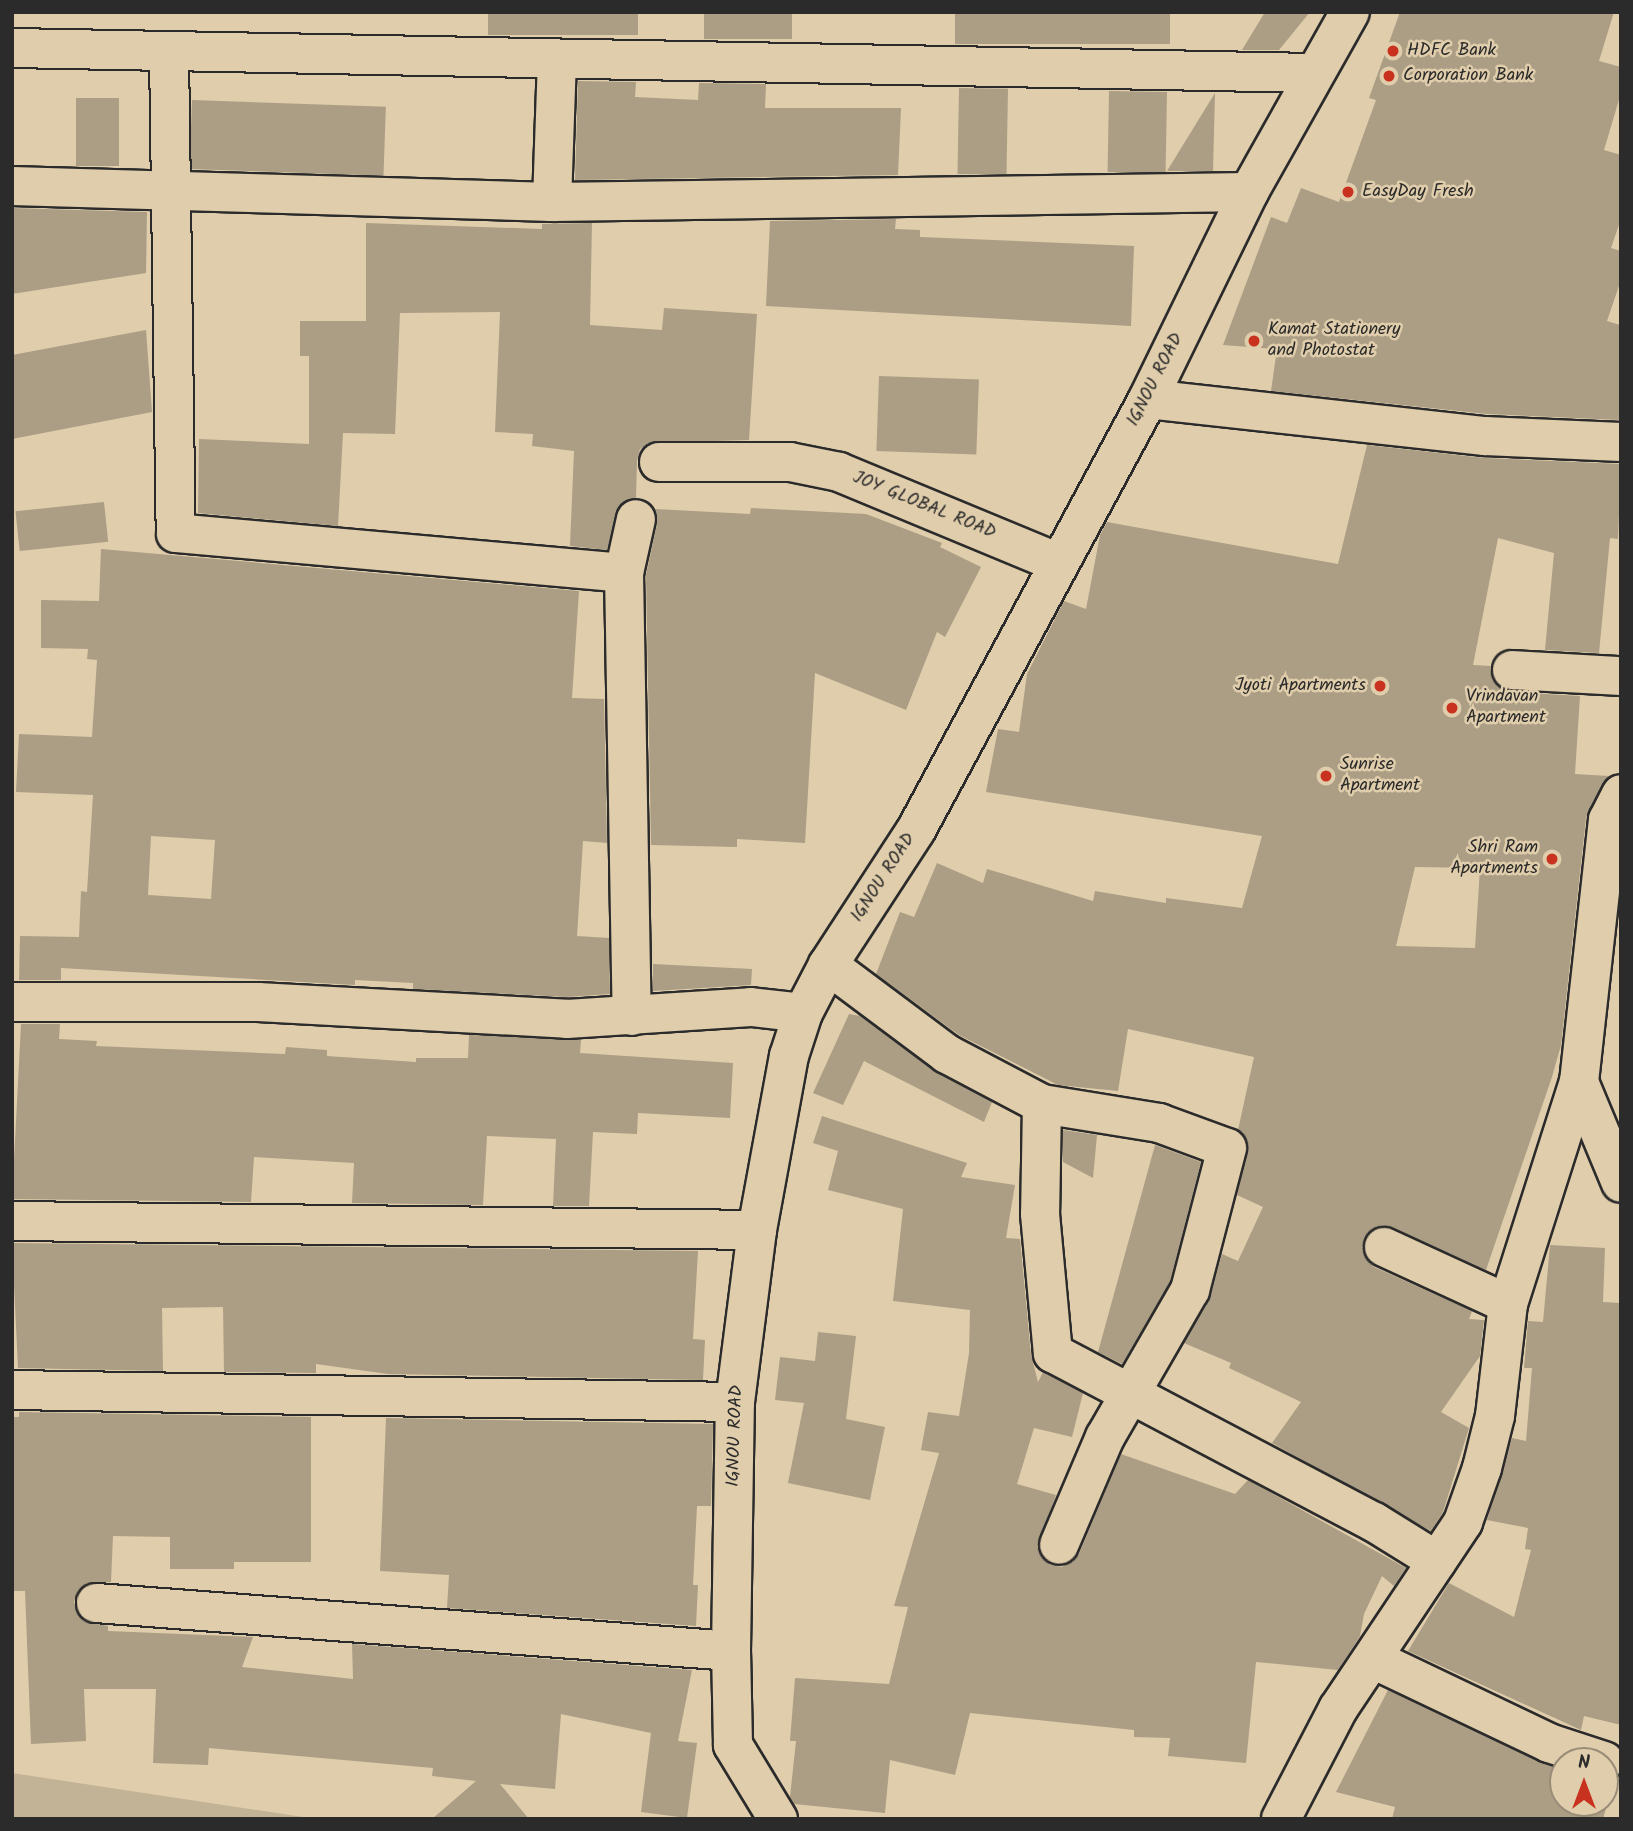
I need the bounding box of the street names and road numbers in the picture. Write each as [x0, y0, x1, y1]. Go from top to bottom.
street label: IGNOU ROAD [1123, 330, 1189, 430]
street label: JOY GLOBAL ROAD [849, 467, 999, 545]
street label: IGNOU ROAD [847, 829, 921, 927]
street label: IGNOU ROAD [723, 1385, 749, 1487]

